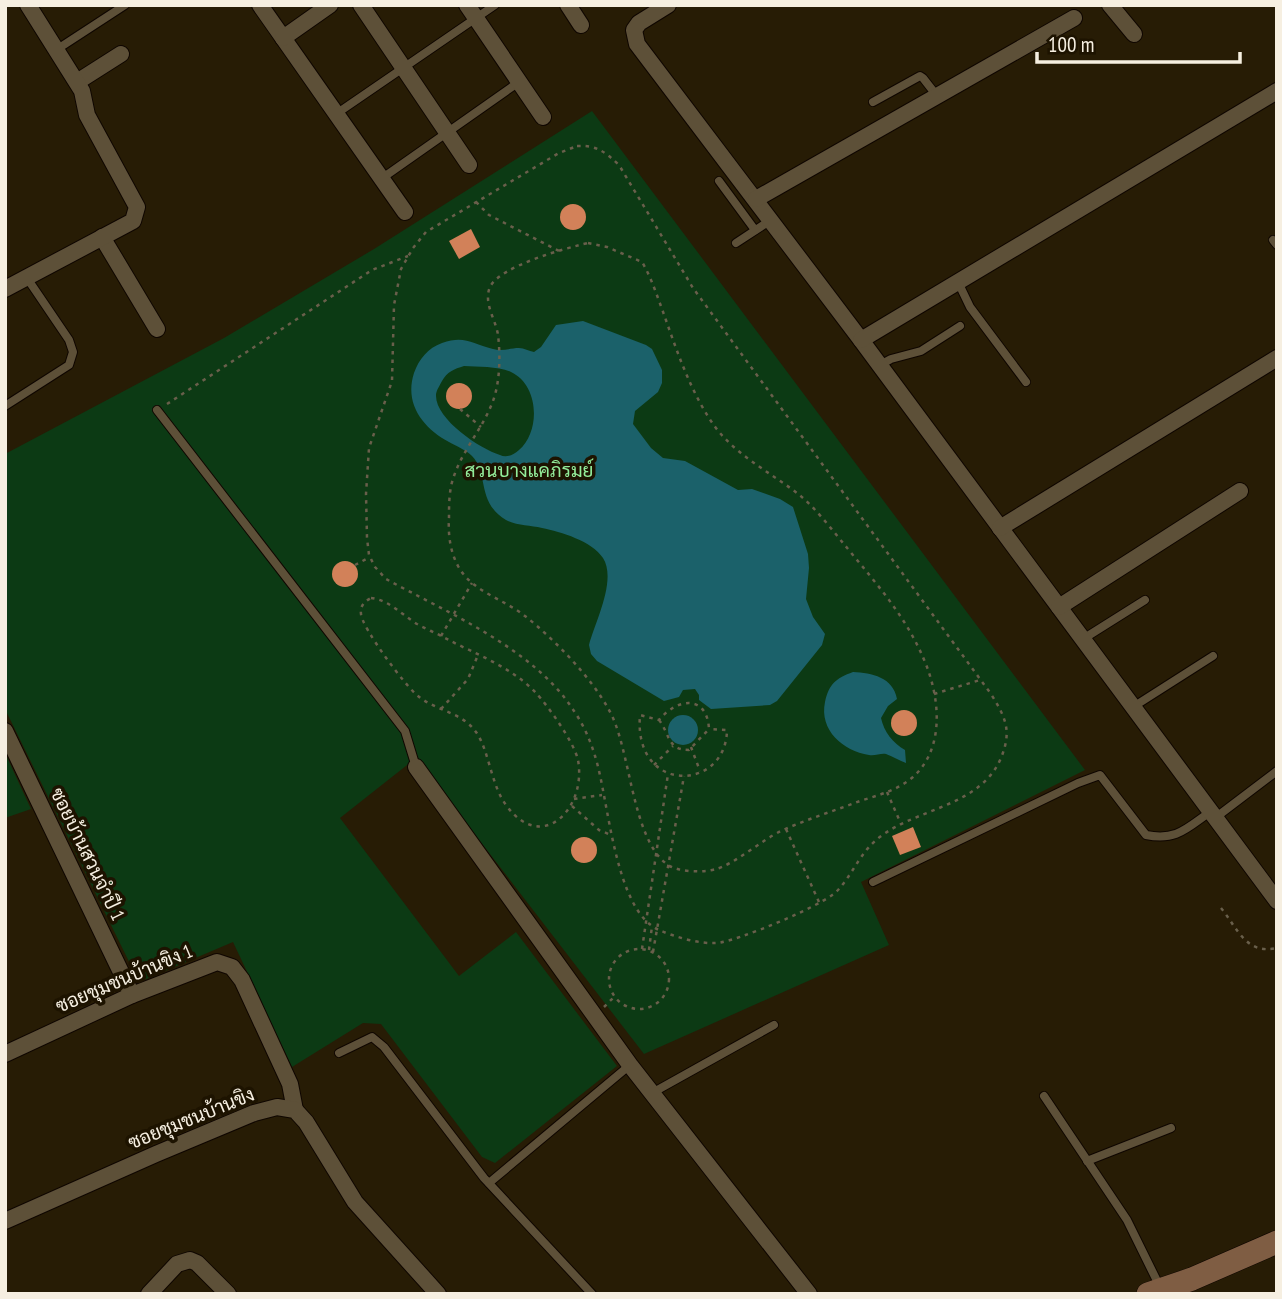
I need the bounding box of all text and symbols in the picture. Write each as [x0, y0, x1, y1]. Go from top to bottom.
scale bar [1037, 21, 1240, 65]
text: 100 m [1048, 31, 1094, 58]
park label: สวนบางแคภิรมย์ [465, 458, 593, 482]
street label: ซอยบ้านสวนจำปี 1 [45, 784, 131, 924]
street label: ซอยชุมชนบ้านขิง 1 [52, 938, 197, 1019]
street label: ซอยชุมชนบ้านขิง [124, 1082, 258, 1155]

